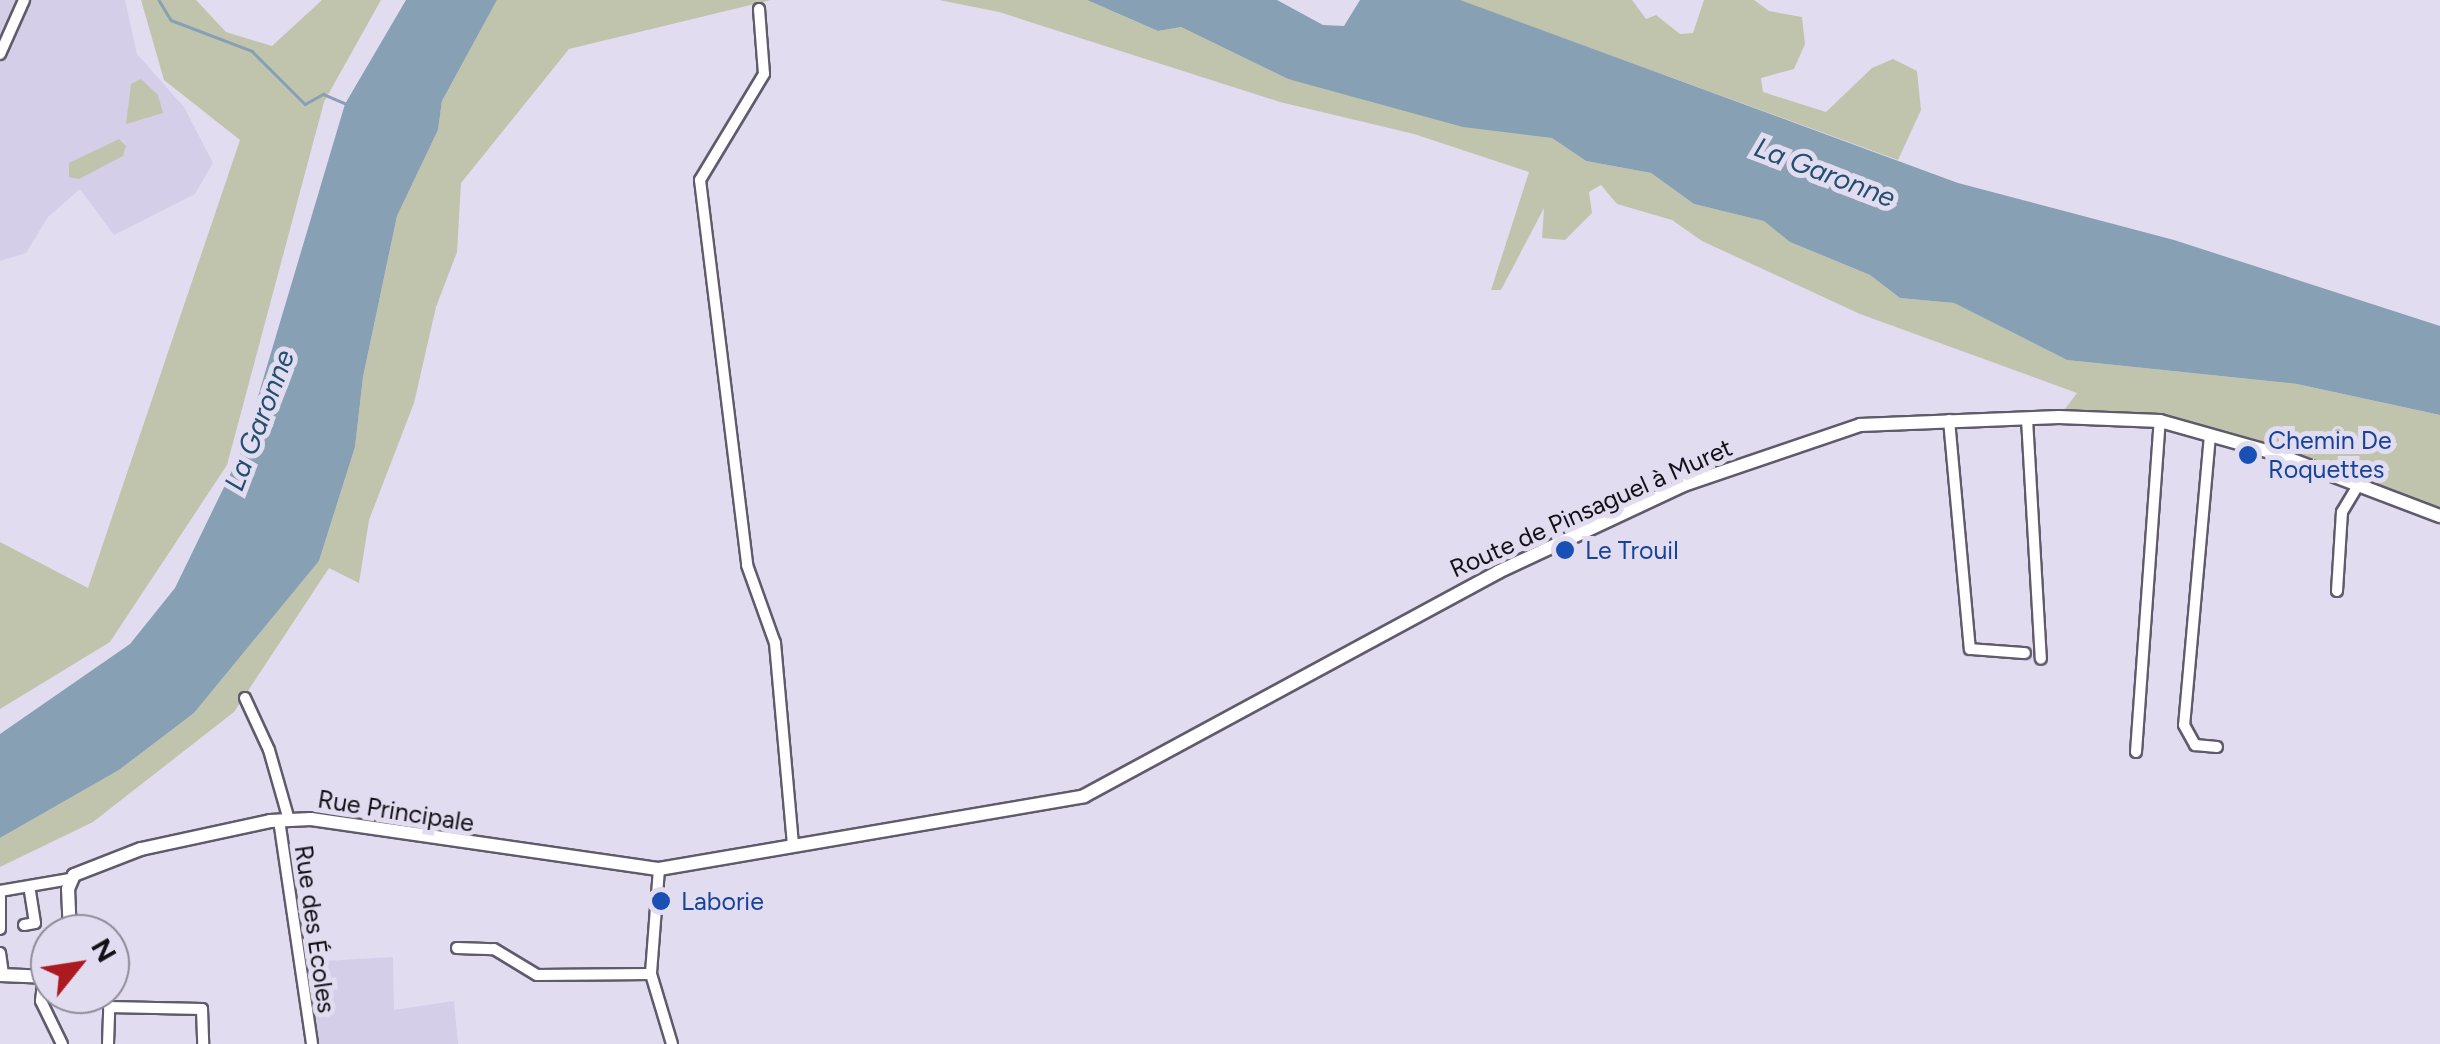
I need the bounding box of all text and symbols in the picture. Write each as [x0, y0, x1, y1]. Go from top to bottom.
water label: La Garonne [1750, 130, 1900, 214]
water label: La Garonne [217, 345, 301, 495]
place label: Chemin De Roquettes [2268, 426, 2392, 485]
street label: Route de Pinsaguel à Muret [1445, 432, 1737, 584]
marker: Chemin De Roquettes [2237, 444, 2259, 466]
place label: Le Trouil [1585, 535, 1679, 565]
marker: Le Trouil [1554, 539, 1576, 561]
street label: Rue Principale [316, 784, 476, 838]
street label: Rue des Écoles [288, 843, 342, 1015]
place label: Laborie [681, 886, 764, 916]
marker: Laborie [650, 890, 672, 912]
north arrow [30, 914, 130, 1014]
text: N [84, 932, 124, 968]

